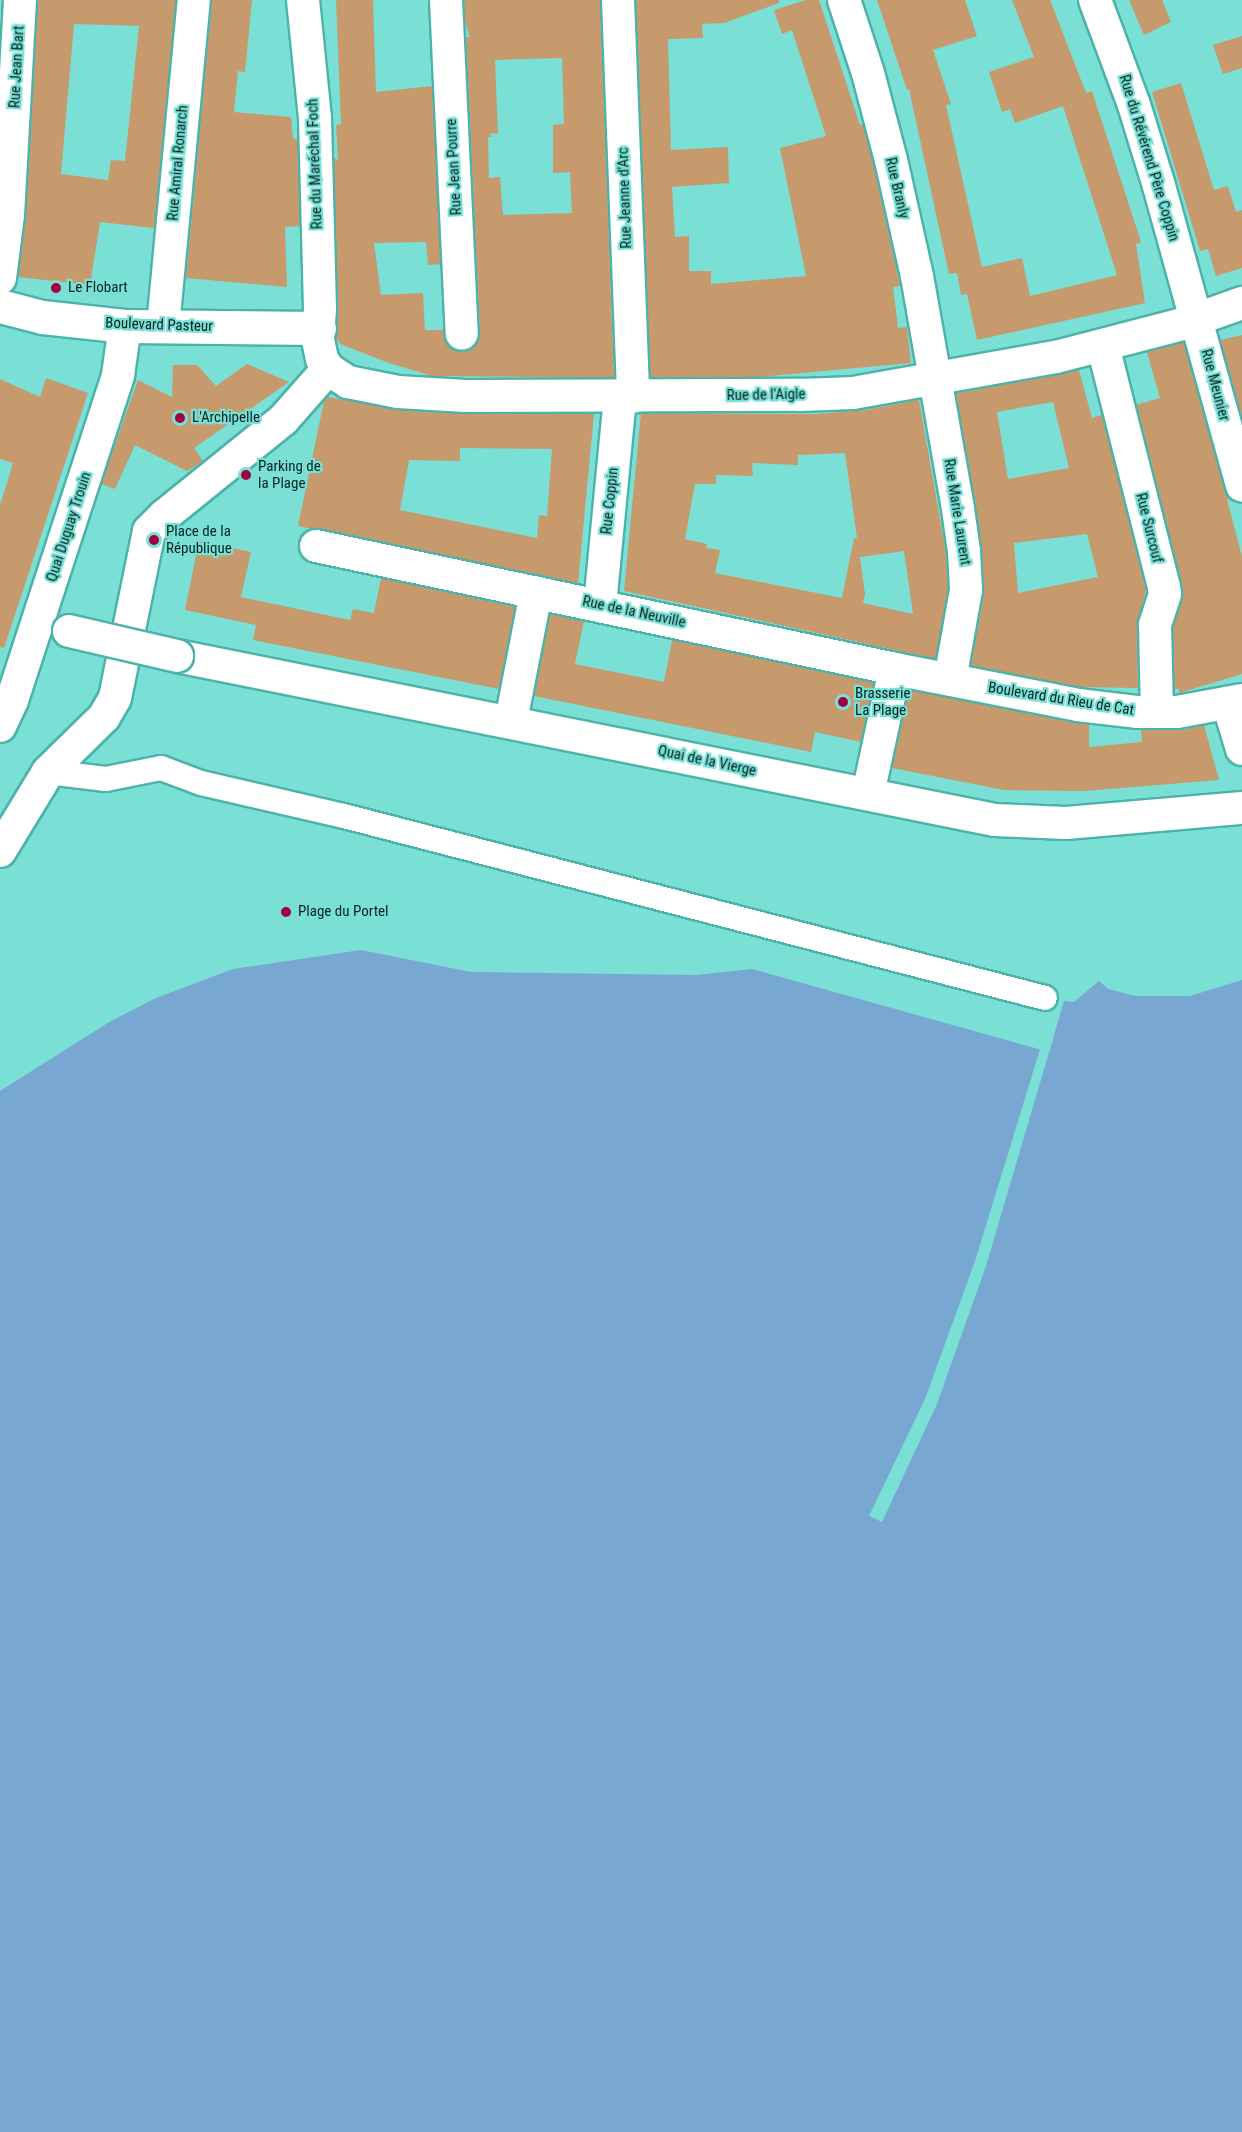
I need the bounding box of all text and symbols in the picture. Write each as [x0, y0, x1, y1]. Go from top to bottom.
street label: Rue Jean Bart [6, 25, 28, 109]
street label: Rue du Révérend Père Coppin [1115, 72, 1183, 244]
street label: Rue du Maréchal Foch [304, 98, 326, 230]
street label: Rue Amiral Ronarch [164, 104, 192, 222]
street label: Rue Jean Pourre [442, 118, 466, 216]
street label: Rue Jeanne d'Arc [614, 147, 636, 249]
street label: Rue Branly [881, 156, 913, 220]
place label: Le Flobart [68, 279, 128, 297]
marker: Le Flobart [49, 281, 63, 295]
street label: Boulevard Pasteur [105, 314, 213, 336]
street label: Rue Meunier [1197, 347, 1233, 423]
street label: Rue de l'Aigle [726, 385, 806, 405]
place label: L'Archipelle [192, 409, 260, 427]
marker: L'Archipelle [173, 411, 187, 425]
place label: Parking de la Plage [258, 457, 321, 492]
street label: Rue Marie Laurent [940, 458, 974, 566]
street label: Rue Coppin [598, 467, 622, 535]
marker: Parking de la Plage [239, 468, 253, 482]
street label: Quai Duguay Trouin [43, 470, 95, 584]
street label: Rue Surcouf [1132, 491, 1166, 565]
place label: Place de la République [166, 522, 232, 557]
marker: Place de la République [147, 533, 161, 547]
street label: Rue de la Neuville [581, 592, 687, 632]
street label: Boulevard du Rieu de Cat [987, 679, 1135, 719]
place label: Brasserie La Plage [855, 684, 910, 719]
marker: Brasserie La Plage [836, 695, 850, 709]
street label: Quai de la Vierge [656, 742, 758, 780]
place label: Plage du Portel [298, 903, 389, 921]
marker: Plage du Portel [279, 905, 293, 919]

